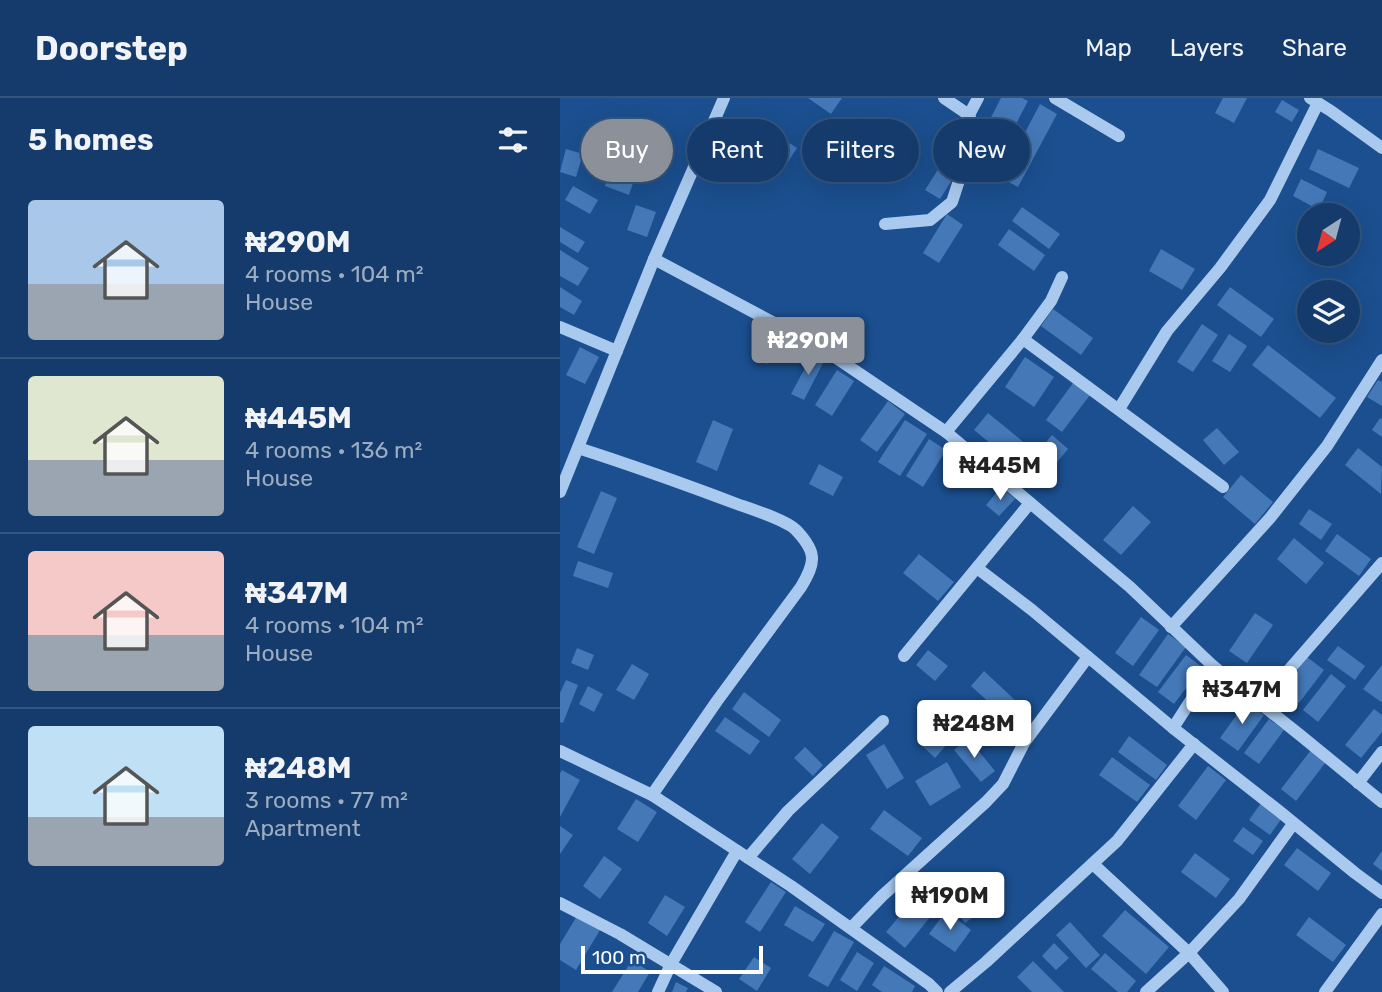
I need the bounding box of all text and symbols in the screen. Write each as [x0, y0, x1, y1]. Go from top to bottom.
text: Doorstep [35, 29, 188, 68]
text: Map [1085, 34, 1132, 62]
text: Layers [1170, 34, 1244, 62]
text: Share [1282, 34, 1347, 62]
chip: Buy [581, 119, 673, 182]
chip: Rent [687, 119, 788, 182]
chip: Filters [802, 119, 919, 182]
chip: New [933, 119, 1030, 182]
icon: filters [494, 121, 532, 159]
text: 5 homes [28, 122, 154, 158]
north arrow [1297, 203, 1360, 266]
map controls [1297, 203, 1360, 343]
text: ₦290M [245, 224, 351, 260]
icon: home [84, 228, 168, 312]
text: 4 rooms · 104 m² [245, 260, 424, 288]
button: layers [1297, 280, 1360, 343]
text: House [245, 288, 313, 316]
pin: ₦290M [759, 317, 857, 377]
text: ₦290M [768, 326, 849, 354]
text: ₦445M [245, 400, 352, 436]
icon: home [84, 404, 168, 488]
text: 4 rooms · 136 m² [245, 436, 422, 464]
pin: ₦445M [951, 442, 1049, 502]
text: ₦445M [959, 451, 1041, 479]
text: House [245, 464, 313, 492]
text: ₦347M [245, 575, 348, 611]
icon: home [84, 579, 168, 663]
text: 4 rooms · 104 m² [245, 611, 424, 639]
text: House [245, 639, 313, 667]
pin: ₦347M [1193, 666, 1291, 726]
text: ₦347M [1202, 675, 1282, 703]
pin: ₦248M [925, 700, 1023, 760]
text: ₦248M [933, 709, 1015, 737]
text: ₦248M [245, 750, 352, 786]
icon: home [84, 754, 168, 838]
text: 3 rooms · 77 m² [245, 786, 408, 814]
text: Apartment [245, 814, 361, 842]
pin: ₦190M [901, 872, 999, 932]
text: ₦190M [911, 881, 989, 909]
scale bar [581, 943, 763, 975]
text: 100 m [592, 946, 646, 969]

